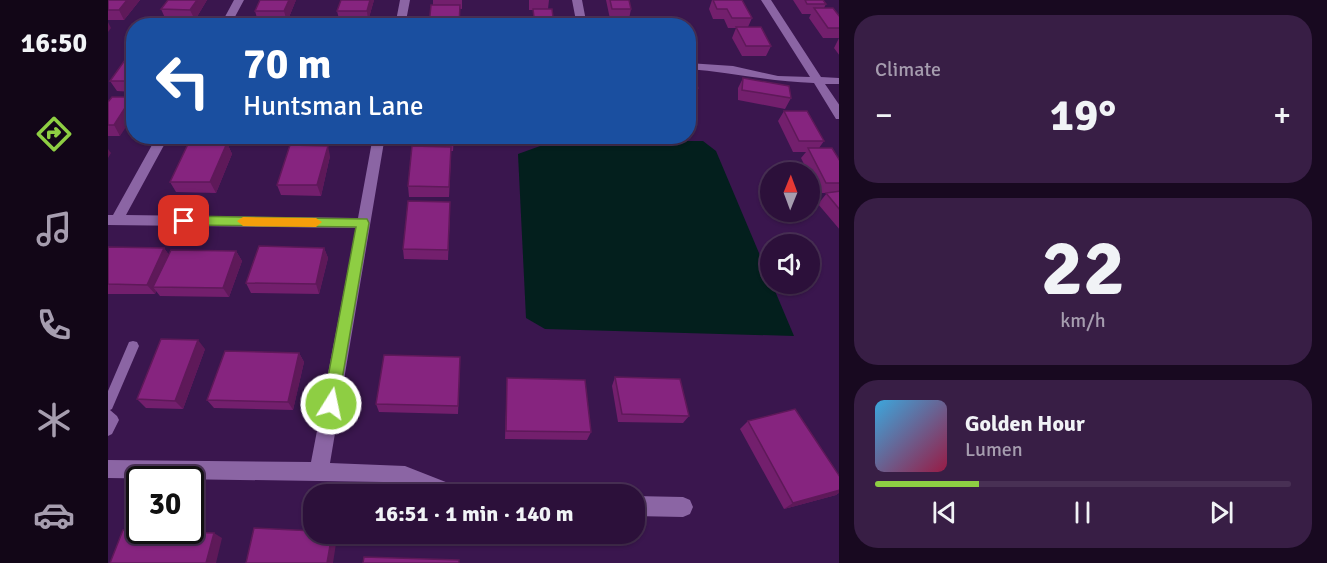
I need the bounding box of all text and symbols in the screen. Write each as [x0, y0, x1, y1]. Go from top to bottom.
text: 16:50 [21, 27, 87, 60]
text: 70 m [243, 39, 332, 90]
icon: left [144, 42, 222, 120]
text: Climate [875, 57, 941, 82]
text: 19° [1050, 88, 1116, 143]
text: Huntsman Lane [243, 90, 424, 123]
text: − [875, 95, 893, 136]
text: + [1273, 95, 1291, 136]
icon: directions [33, 113, 75, 155]
north arrow [760, 162, 820, 222]
map controls [760, 162, 820, 294]
pin [158, 195, 209, 246]
icon: arrive [167, 204, 200, 237]
icon: music [33, 208, 75, 250]
text: 22 [1041, 221, 1125, 317]
button: sound [760, 234, 820, 294]
icon: phone [33, 304, 75, 346]
text: km/h [1060, 308, 1106, 333]
position arrow [299, 372, 363, 436]
icon: climate [33, 399, 75, 441]
text: Golden Hour [965, 410, 1085, 437]
text: Lumen [965, 437, 1023, 462]
speed limit sign: 30 [126, 466, 204, 544]
icon: car [33, 494, 75, 536]
icon: previous [928, 496, 961, 529]
icon: pause [1066, 496, 1099, 529]
icon: next [1205, 496, 1238, 529]
text: 16:51 · 1 min · 140 m [374, 500, 574, 527]

